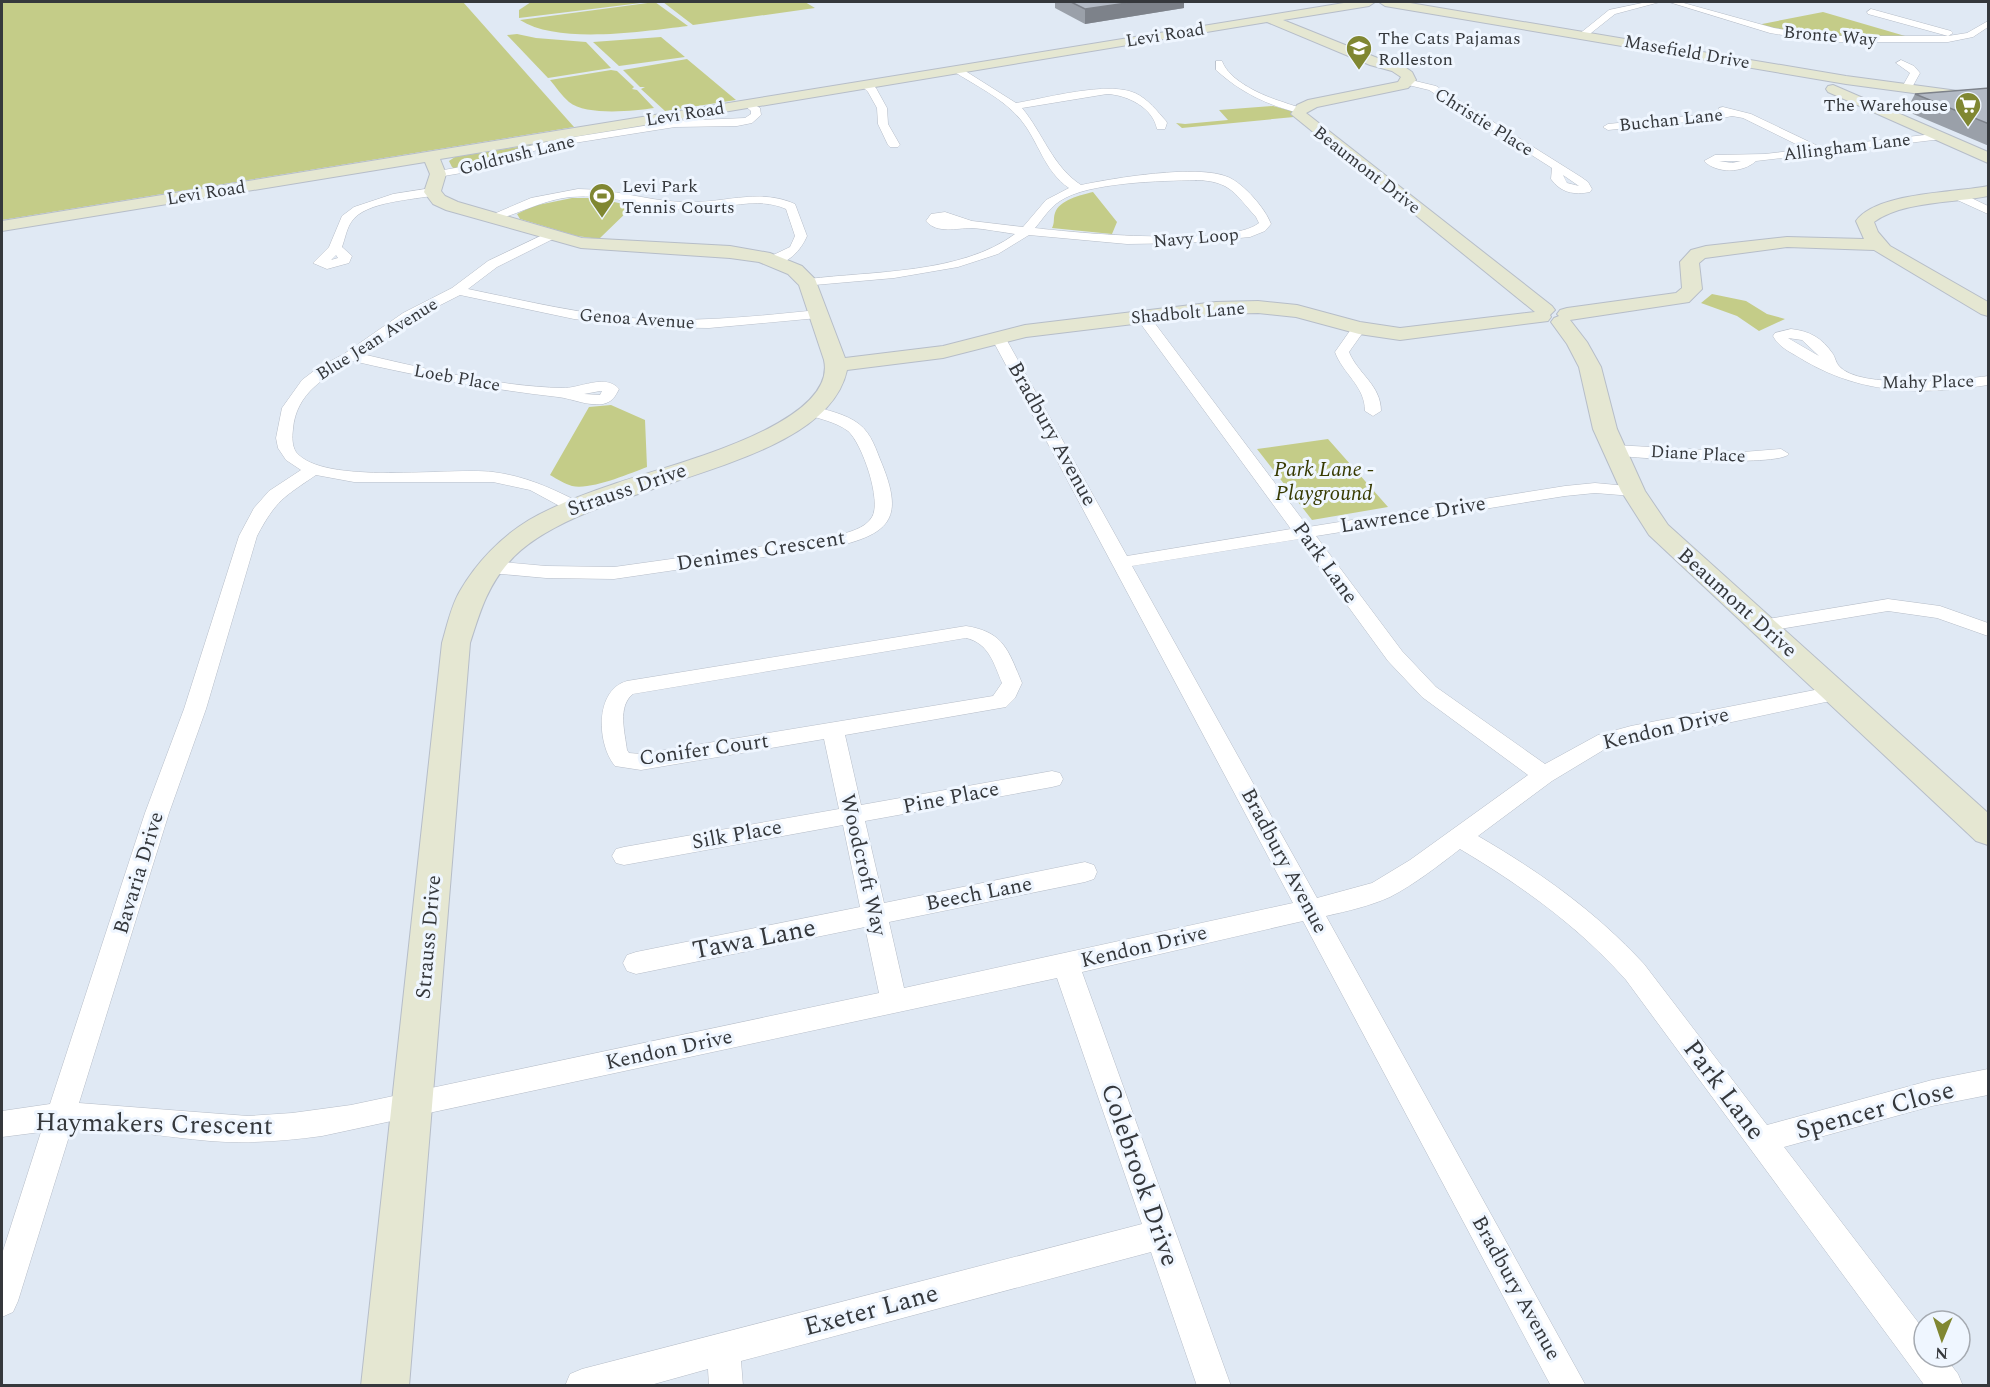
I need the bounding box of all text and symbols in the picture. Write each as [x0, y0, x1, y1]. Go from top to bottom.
street label: Levi Road [1124, 15, 1206, 55]
street label: Bronte Way [1782, 18, 1879, 54]
place label: The Cats Pajamas Rolleston [1378, 25, 1521, 73]
street label: Masefield Drive [1622, 28, 1752, 76]
school or university icon: The Cats Pajamas Rolleston [1344, 33, 1374, 71]
street label: Christie Place [1429, 81, 1539, 163]
supermarket icon: The Warehouse [1953, 90, 1983, 128]
place label: The Warehouse [1823, 92, 1948, 119]
street label: Levi Road [644, 94, 726, 134]
street label: Buchan Lane [1618, 101, 1724, 139]
street label: Beaumont Drive [1307, 119, 1427, 221]
street label: Allingham Lane [1782, 126, 1912, 168]
street label: Goldrush Lane [456, 128, 578, 182]
street label: Levi Road [165, 173, 247, 213]
place label: Levi Park Tennis Courts [622, 173, 735, 221]
sports icon: Levi Park Tennis Courts [587, 181, 617, 219]
street label: Navy Loop [1152, 221, 1240, 255]
street label: Blue Jean Avenue [311, 291, 443, 387]
street label: Shadbolt Lane [1130, 295, 1246, 331]
street label: Genoa Avenue [578, 302, 696, 336]
street label: Bradbury Avenue [999, 356, 1105, 512]
street label: Loeb Place [412, 357, 502, 399]
street label: Mahy Place [1882, 368, 1974, 396]
street label: Diane Place [1650, 438, 1746, 470]
park label: Park Lane - Playground [1274, 454, 1374, 510]
street label: Strauss Drive [563, 455, 691, 525]
street label: Lawrence Drive [1338, 488, 1488, 542]
street label: Park Lane [1284, 515, 1366, 611]
street label: Denimes Crescent [674, 522, 848, 580]
street label: Beaumont Drive [1670, 540, 1804, 666]
street label: Kendon Drive [1600, 699, 1732, 759]
street label: Conifer Court [637, 725, 771, 775]
street label: Pine Place [900, 773, 1002, 823]
street label: Bradbury Avenue [1232, 782, 1336, 940]
street label: Woodcroft Way [831, 791, 895, 940]
street label: Bavaria Drive [105, 808, 173, 938]
street label: Silk Place [689, 811, 785, 859]
street label: Beech Lane [923, 868, 1035, 920]
street label: Strauss Drive [408, 874, 450, 1000]
street label: Tawa Lane [689, 907, 819, 971]
street label: Kendon Drive [1078, 917, 1210, 977]
street label: Kendon Drive [603, 1021, 735, 1079]
street label: Park Lane [1673, 1031, 1775, 1149]
street label: Spencer Close [1791, 1070, 1959, 1150]
street label: Colebrook Drive [1090, 1078, 1190, 1272]
street label: Haymakers Crescent [35, 1102, 273, 1146]
street label: Bradbury Avenue [1463, 1210, 1569, 1366]
street label: Exeter Lane [799, 1273, 943, 1347]
north arrow [1912, 1309, 1972, 1369]
text: N [1935, 1341, 1948, 1365]

